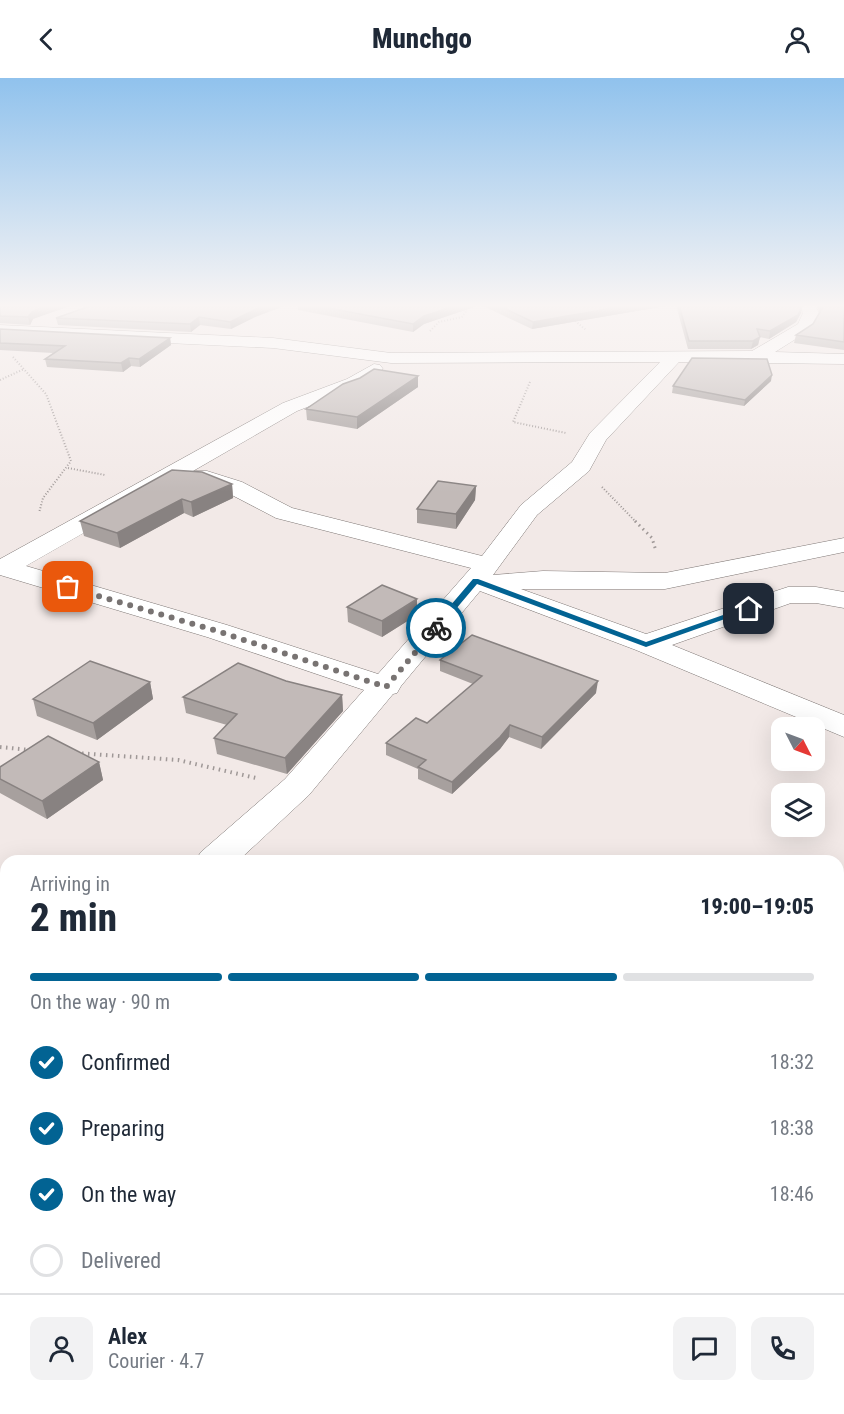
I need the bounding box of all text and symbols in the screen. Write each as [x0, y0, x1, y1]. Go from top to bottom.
icon: back [30, 23, 63, 56]
text: Munchgo [372, 23, 472, 55]
icon: person [781, 23, 814, 56]
pin [42, 561, 93, 612]
icon: bag [51, 570, 84, 603]
pin [723, 583, 774, 634]
icon: home [732, 592, 765, 625]
courier [406, 598, 466, 658]
icon: bike [420, 612, 453, 645]
north arrow [771, 717, 825, 771]
map controls [771, 717, 825, 837]
button: layers [771, 783, 825, 837]
text: Arriving in [30, 872, 110, 896]
text: 19:00–19:05 [700, 894, 814, 919]
text: 2 min [30, 895, 117, 941]
text: On the way · 90 m [30, 990, 170, 1014]
icon: check [30, 1046, 63, 1079]
text: Confirmed [81, 1050, 170, 1075]
text: 18:32 [770, 1050, 814, 1074]
icon: check [30, 1112, 63, 1145]
text: Preparing [81, 1116, 165, 1141]
text: 18:38 [770, 1116, 814, 1140]
icon: check [30, 1178, 63, 1211]
text: On the way [81, 1182, 176, 1207]
text: 18:46 [770, 1182, 814, 1206]
text: Delivered [81, 1248, 161, 1273]
button: person [30, 1317, 93, 1380]
button: chat [673, 1317, 736, 1380]
button: phone [751, 1317, 814, 1380]
text: Alex [108, 1324, 147, 1349]
text: Courier · 4.7 [108, 1349, 204, 1373]

